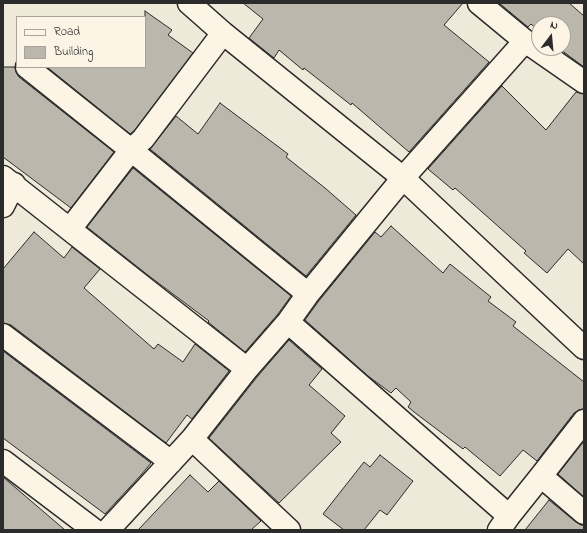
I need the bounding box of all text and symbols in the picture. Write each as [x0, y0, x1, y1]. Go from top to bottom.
legend [16, 16, 146, 68]
north arrow [531, 16, 571, 56]
text: N [548, 17, 560, 34]
text: Road [54, 23, 80, 41]
text: Building [54, 43, 93, 61]

